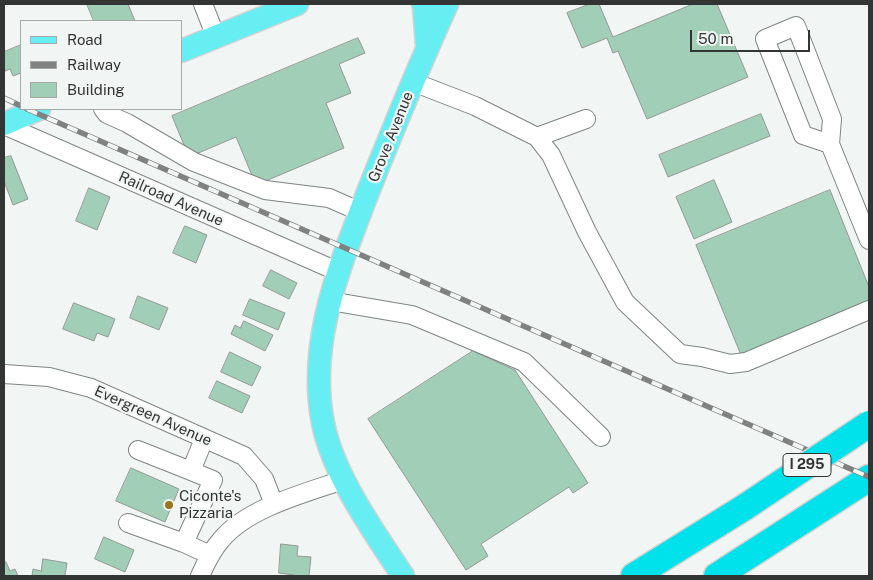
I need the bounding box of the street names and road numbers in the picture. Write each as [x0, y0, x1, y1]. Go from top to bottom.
street label: Grove Avenue [365, 89, 417, 185]
street label: Railroad Avenue [116, 168, 226, 230]
street label: Evergreen Avenue [92, 382, 214, 450]
road number: I 295 [783, 454, 831, 476]

